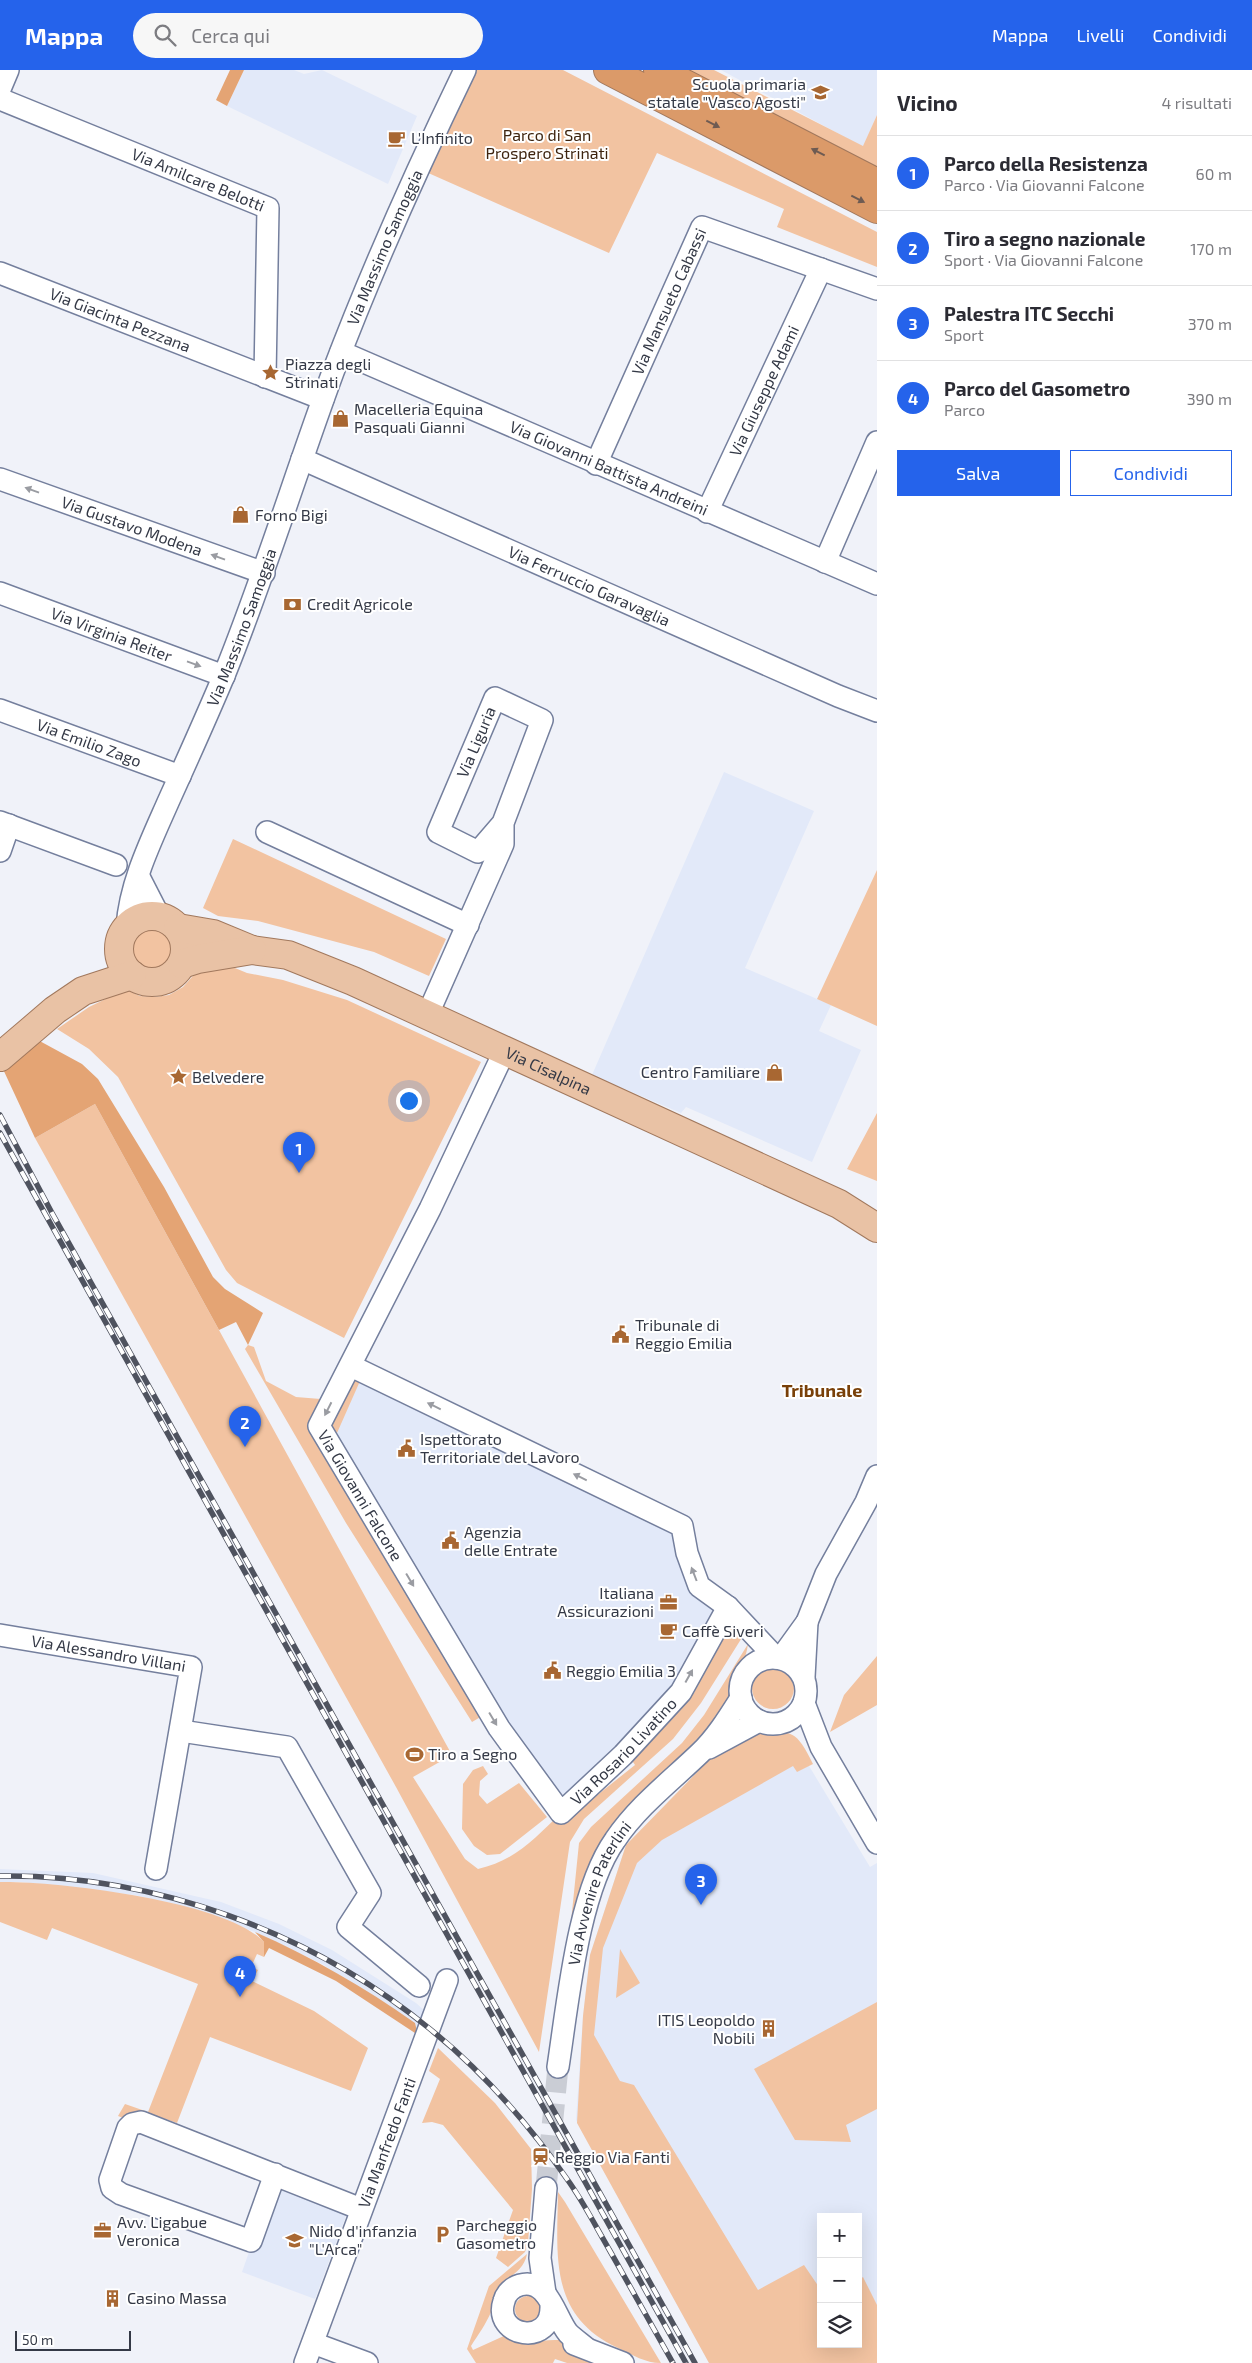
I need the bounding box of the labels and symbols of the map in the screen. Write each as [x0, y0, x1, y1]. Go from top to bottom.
place label: Scuola primaria statale "Vasco Agosti" [648, 74, 806, 111]
school or university icon: Scuola primaria statale "Vasco Agosti" [810, 83, 830, 103]
one-way arrow [706, 120, 721, 128]
park label: Parco di San Prospero Strinati [485, 125, 609, 162]
cafe icon: L'Infinito [387, 128, 407, 148]
place label: L'Infinito [411, 128, 473, 147]
street label: Via Amilcare Belotti [129, 144, 268, 215]
one-way arrow [811, 148, 825, 156]
street label: Via Massimo Samoggia [342, 166, 426, 328]
one-way arrow [850, 195, 865, 203]
street label: Via Mansueto Cabassi [627, 225, 709, 378]
street label: Via Giacinta Pezzana [47, 283, 194, 355]
street label: Via Giuseppe Adami [725, 322, 802, 459]
place label: Piazza degli Strinati [285, 354, 371, 391]
place icon: Piazza degli Strinati [261, 363, 281, 383]
place label: Macelleria Equina Pasquali Gianni [354, 399, 483, 436]
shop icon: Macelleria Equina Pasquali Gianni [330, 408, 350, 428]
street label: Via Giovanni Battista Andreini [507, 416, 711, 519]
one-way arrow [24, 486, 39, 494]
street label: Via Gustavo Modena [59, 492, 205, 559]
shop icon: Forno Bigi [231, 505, 251, 525]
place label: Forno Bigi [255, 505, 328, 524]
street label: Via Ferruccio Garavaglia [506, 541, 673, 630]
street label: Via Massimo Samoggia [202, 546, 280, 709]
one-way arrow [210, 553, 225, 561]
bank icon: Credit Agricole [283, 594, 303, 614]
place label: Credit Agricole [307, 594, 413, 613]
street label: Via Virginia Reiter [49, 603, 176, 665]
one-way arrow [186, 661, 201, 668]
street label: Via Liguria [452, 703, 499, 780]
street label: Via Emilio Zago [34, 714, 144, 770]
street label: Via Cisalpina [503, 1042, 594, 1098]
place label: Centro Familiare [641, 1062, 760, 1081]
shop icon: Centro Familiare [764, 1062, 784, 1082]
place icon: Belvedere [168, 1067, 188, 1087]
place label: Belvedere [192, 1067, 264, 1086]
your location [396, 1088, 422, 1114]
pin: 1 [283, 1132, 315, 1173]
place label: Tribunale di Reggio Emilia [635, 1315, 732, 1352]
public building icon: Tribunale di Reggio Emilia [611, 1324, 631, 1344]
district label: Tribunale [782, 1379, 862, 1401]
one-way arrow [324, 1402, 332, 1416]
one-way arrow [427, 1402, 441, 1410]
pin: 2 [229, 1406, 261, 1447]
street label: Via Giovanni Falcone [314, 1426, 407, 1564]
place label: Ispettorato Territoriale del Lavoro [420, 1429, 580, 1466]
public building icon: Ispettorato Territoriale del Lavoro [396, 1438, 416, 1458]
one-way arrow [573, 1472, 588, 1481]
place label: Agenzia delle Entrate [464, 1522, 558, 1559]
public building icon: Agenzia delle Entrate [440, 1531, 460, 1551]
one-way arrow [690, 1566, 697, 1581]
one-way arrow [405, 1573, 414, 1586]
place label: Italiana Assicurazioni [557, 1583, 654, 1620]
office icon: Italiana Assicurazioni [658, 1592, 678, 1612]
cafe icon: Caffè Siveri [658, 1621, 678, 1641]
place label: Caffè Siveri [682, 1621, 764, 1640]
street label: Via Alessandro Villani [30, 1630, 187, 1675]
public building icon: Reggio Emilia 3 [542, 1661, 562, 1681]
place label: Reggio Emilia 3 [566, 1661, 676, 1680]
one-way arrow [685, 1669, 694, 1683]
street label: Via Rosario Livatino [566, 1693, 680, 1808]
one-way arrow [489, 1713, 498, 1726]
sports icon: Tiro a Segno [404, 1744, 424, 1764]
place label: Tiro a Segno [428, 1744, 517, 1763]
street label: Via Avvenire Paterlini [563, 1817, 635, 1967]
pin: 3 [685, 1864, 717, 1905]
pin: 4 [224, 1956, 256, 1997]
place label: ITIS Leopoldo Nobili [658, 2010, 755, 2047]
building icon: ITIS Leopoldo Nobili [759, 2019, 779, 2039]
street label: Via Manfredo Fanti [353, 2075, 419, 2210]
station icon: Reggio Via Fanti [531, 2147, 551, 2167]
place label: Reggio Via Fanti [555, 2147, 670, 2166]
place label: Avv. Ligabue Veronica [117, 2212, 207, 2249]
place label: Parcheggio Gasometro [456, 2215, 537, 2252]
office icon: Avv. Ligabue Veronica [93, 2221, 113, 2241]
place label: Nido d'infanzia "L'Arca" [309, 2221, 417, 2258]
parking icon: Parcheggio Gasometro [432, 2224, 452, 2244]
school or university icon: Nido d'infanzia "L'Arca" [285, 2230, 305, 2250]
building icon: Casino Massa [103, 2288, 123, 2308]
place label: Casino Massa [127, 2288, 227, 2307]
scale bar [15, 2328, 131, 2351]

